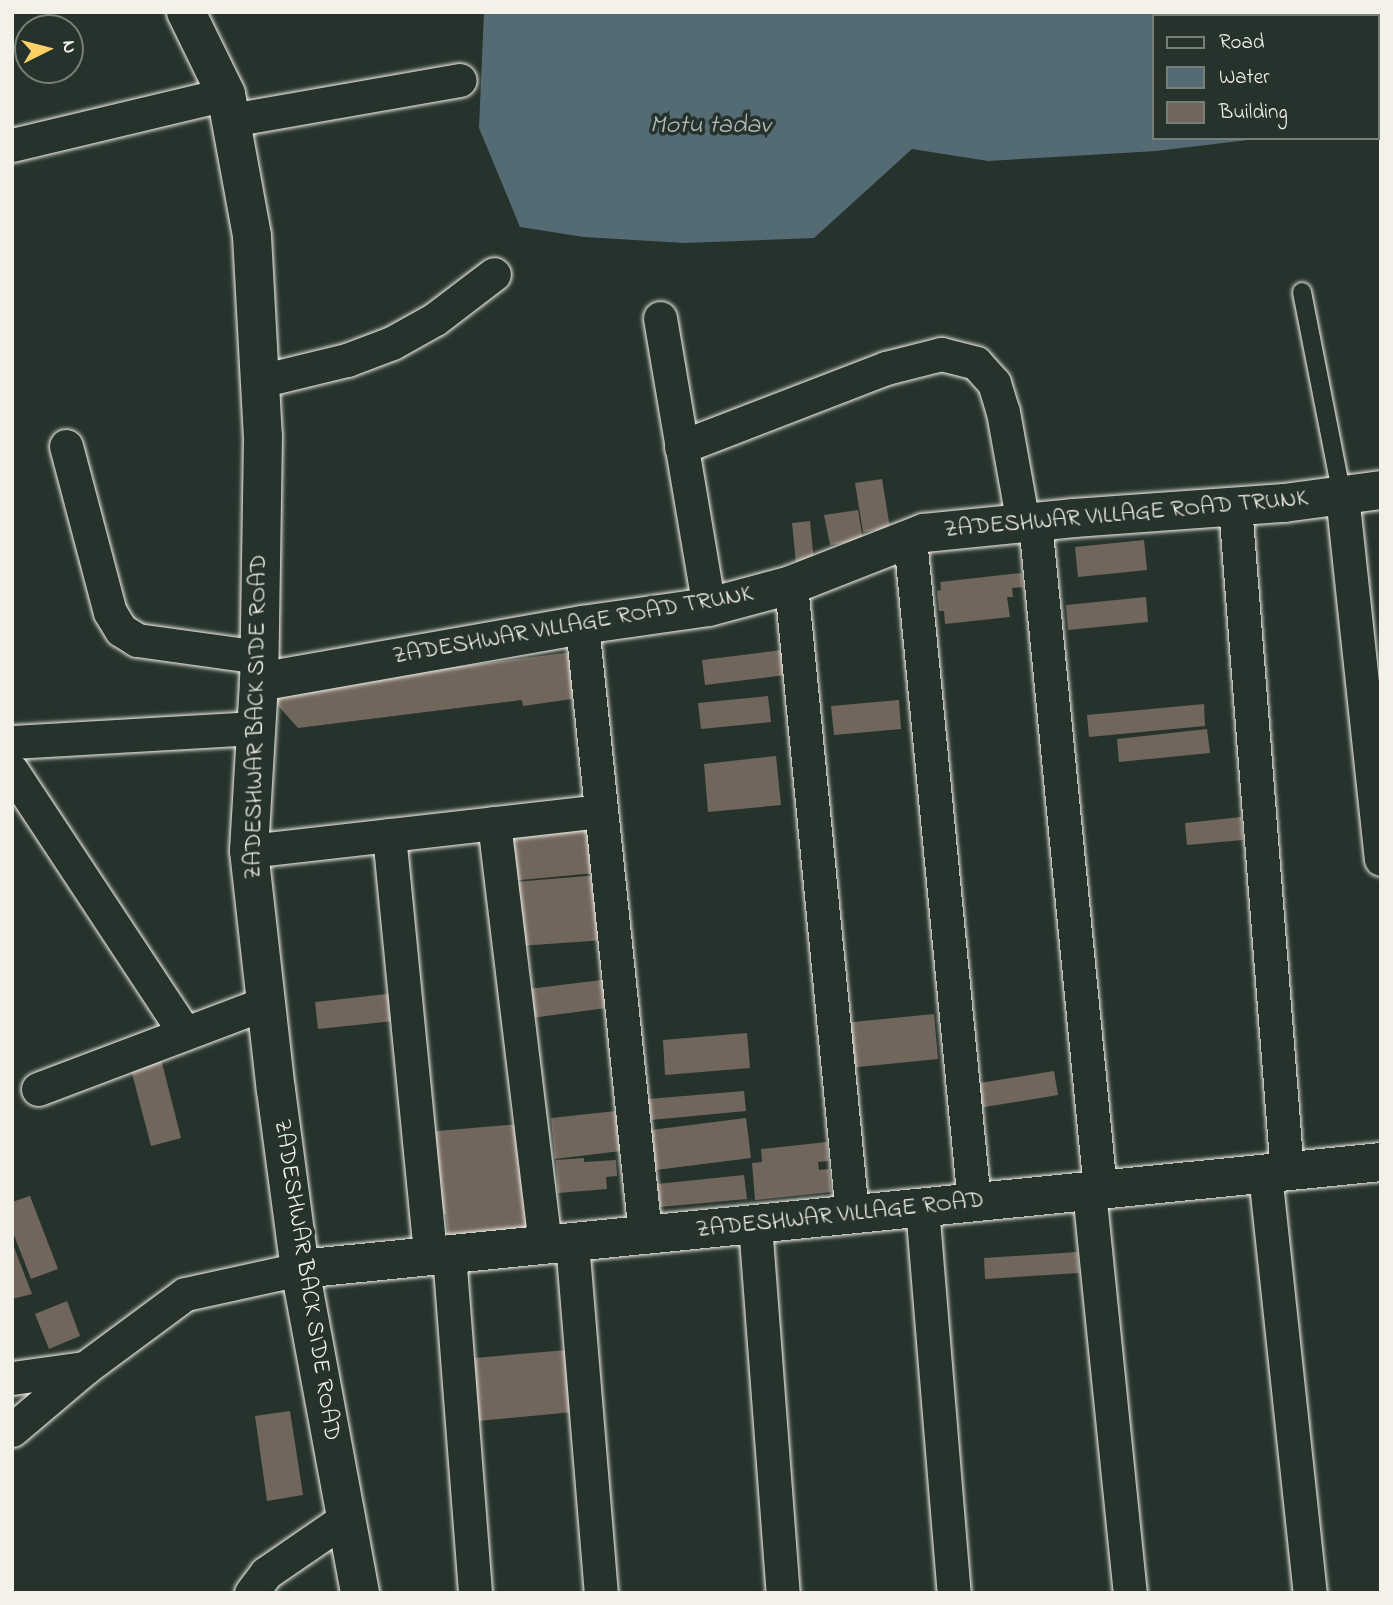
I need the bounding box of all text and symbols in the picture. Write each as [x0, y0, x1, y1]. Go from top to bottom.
north arrow [14, 14, 84, 84]
legend [1152, 14, 1379, 140]
text: Road [1219, 28, 1265, 58]
text: N [54, 39, 82, 55]
text: Water [1219, 63, 1270, 93]
text: Building [1219, 98, 1288, 128]
water label: Motu tadav [650, 111, 770, 143]
street label: ZADESHWAR VILLAGE ROAD TRUNK [943, 485, 1309, 545]
street label: ZADESHWAR BACK SIDE ROAD [240, 554, 274, 880]
street label: ZADESHWAR VILLAGE ROAD TRUNK [391, 580, 755, 672]
street label: ZADESHWAR BACK SIDE ROAD [266, 1117, 346, 1443]
street label: ZADESHWAR VILLAGE ROAD [695, 1187, 985, 1245]

